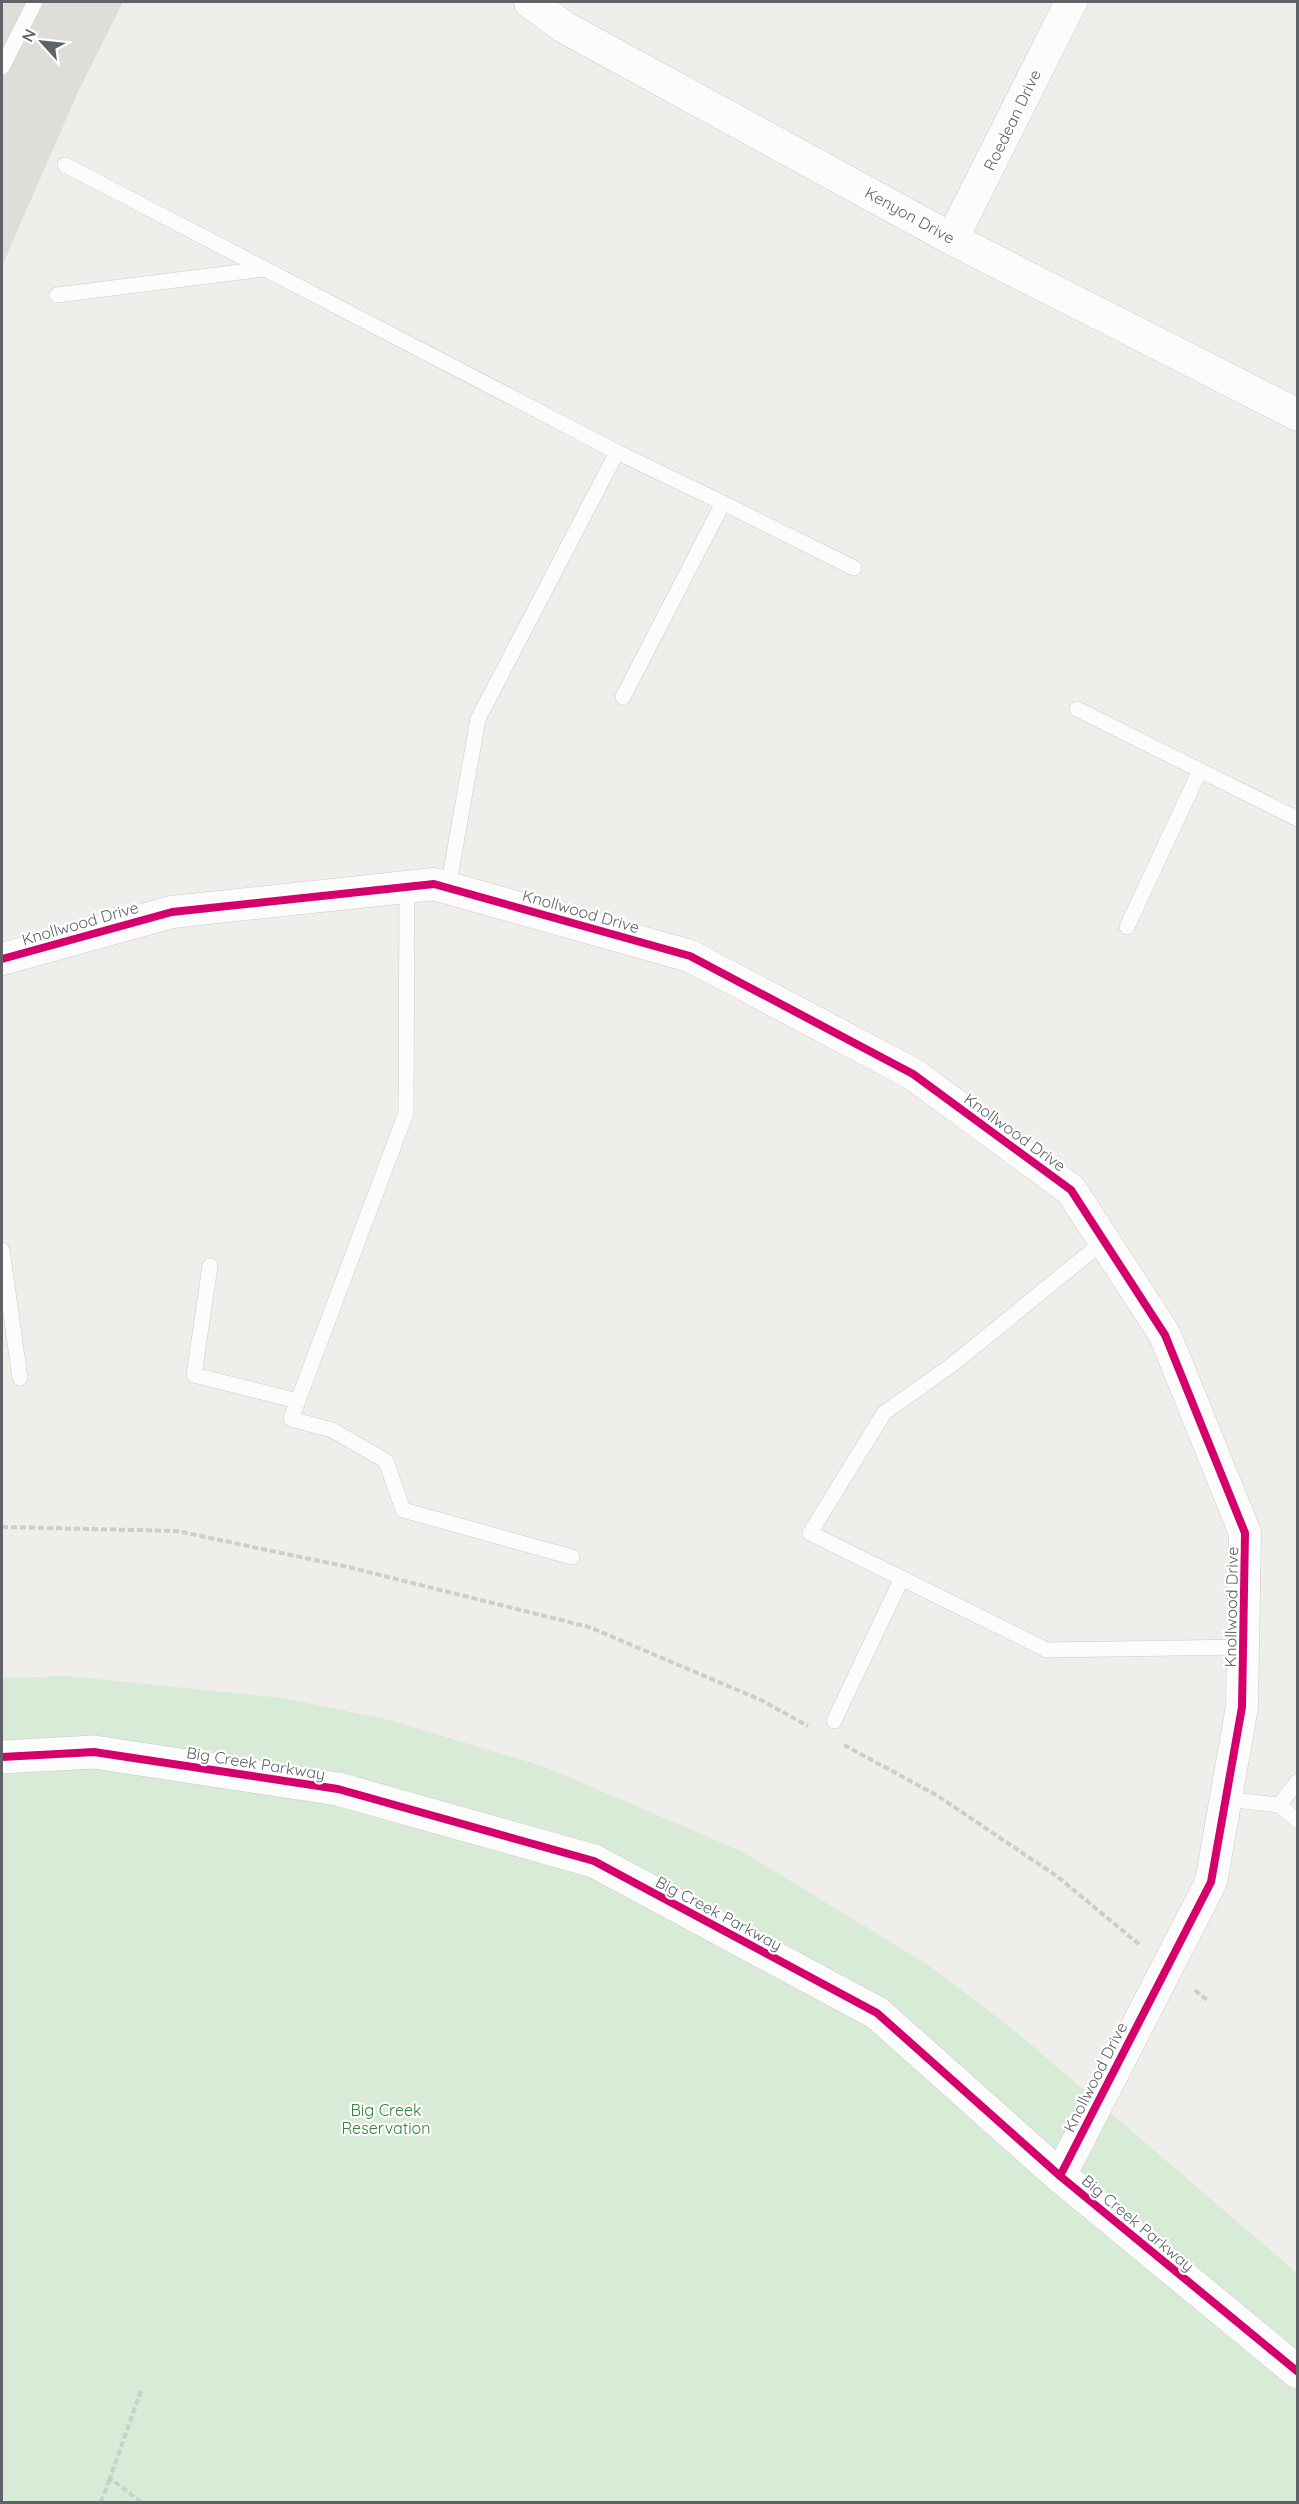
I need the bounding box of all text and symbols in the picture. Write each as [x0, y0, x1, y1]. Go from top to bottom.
north arrow [12, 12, 72, 72]
text: N [17, 25, 40, 45]
street label: Roedean Drive [979, 66, 1045, 174]
street label: Kenyon Drive [862, 182, 958, 248]
street label: Knollwood Drive [520, 885, 642, 937]
street label: Knollwood Drive [19, 897, 141, 949]
street label: Knollwood Drive [960, 1088, 1070, 1176]
street label: Knollwood Drive [1220, 1547, 1242, 1667]
street label: Big Creek Parkway [185, 1742, 327, 1784]
street label: Big Creek Parkway [652, 1871, 786, 1955]
street label: Knollwood Drive [1059, 2019, 1131, 2135]
park label: Big Creek Reservation [341, 2100, 431, 2138]
street label: Big Creek Parkway [1078, 2170, 1198, 2276]

